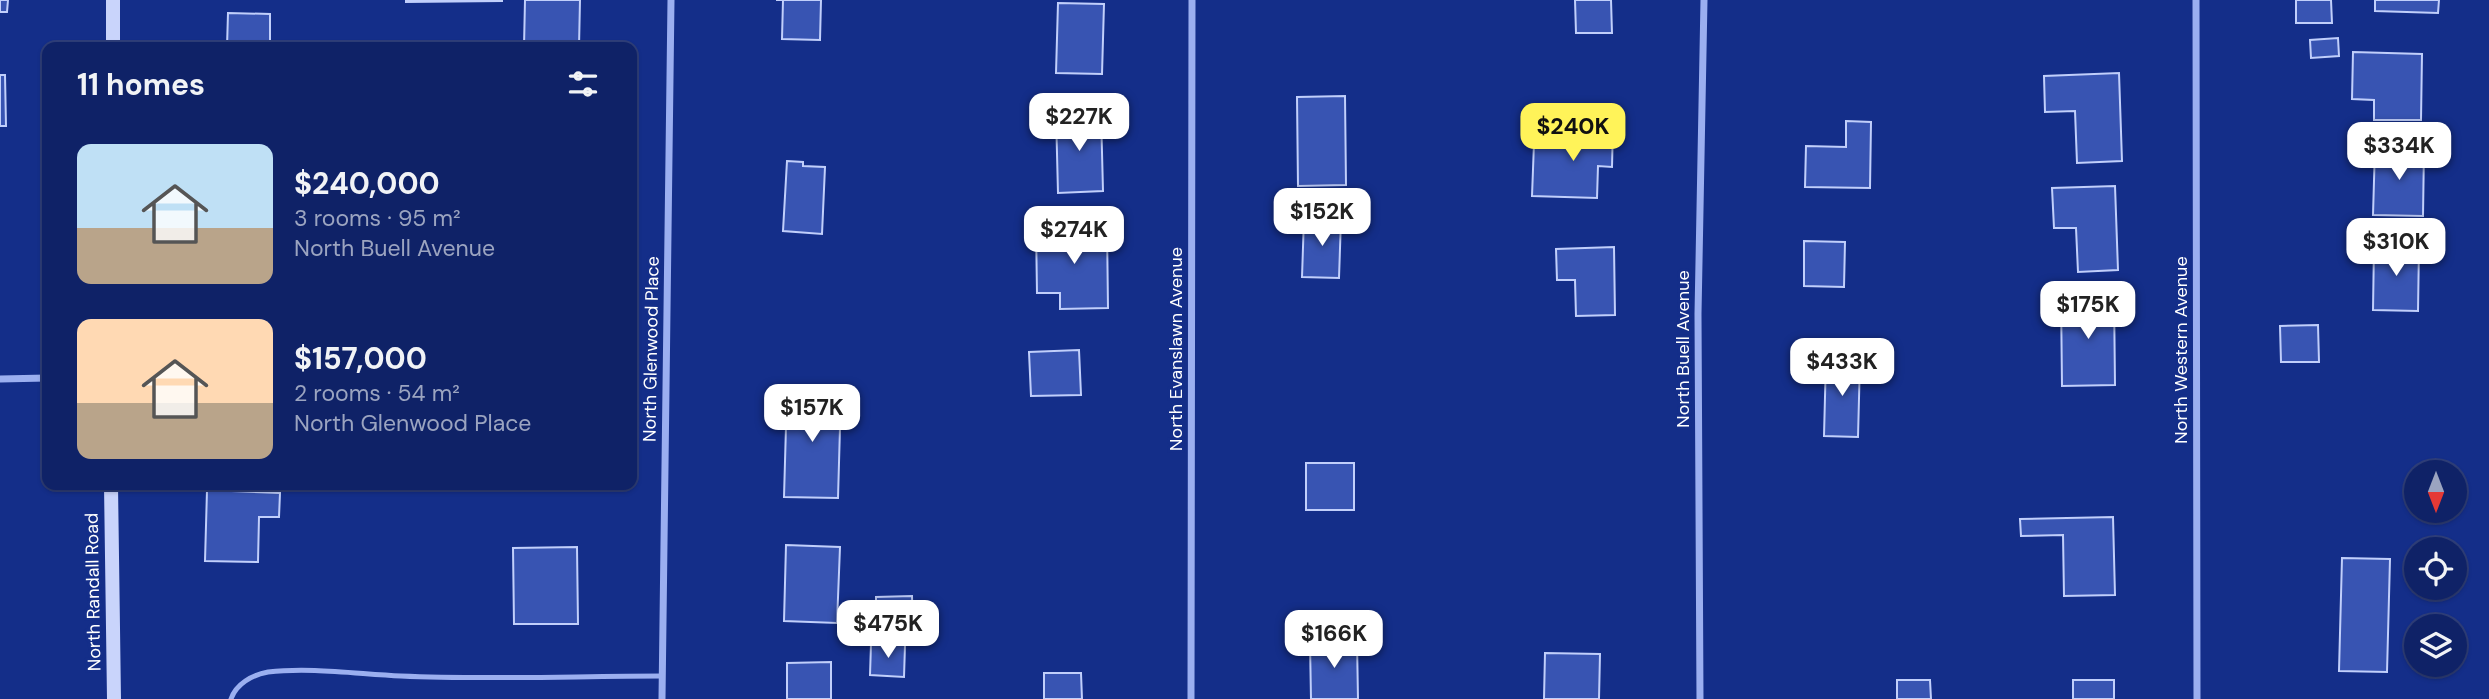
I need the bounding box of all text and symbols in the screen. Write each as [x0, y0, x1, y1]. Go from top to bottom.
text: 11 homes [77, 65, 205, 104]
icon: filters [564, 65, 602, 103]
pin: $227K [1030, 94, 1128, 153]
text: $227K [1045, 101, 1113, 131]
pin: $240K [1524, 104, 1622, 163]
text: $240K [1536, 111, 1610, 141]
pin: $334K [2350, 122, 2448, 182]
text: $334K [2363, 130, 2435, 160]
text: $240,000 [294, 164, 440, 203]
icon: home [133, 172, 217, 256]
pin: $152K [1273, 188, 1371, 248]
text: $152K [1290, 196, 1354, 226]
text: 3 rooms · 95 m² [294, 203, 461, 233]
pin: $274K [1025, 206, 1123, 266]
text: $274K [1040, 214, 1108, 244]
pin: $310K [2347, 218, 2445, 278]
text: $310K [2362, 226, 2430, 256]
text: North Buell Avenue [294, 233, 495, 263]
street label: North Evanslawn Avenue [1164, 247, 1188, 451]
street label: North Glenwood Place [637, 256, 665, 442]
street label: North Western Avenue [2169, 256, 2193, 444]
street label: North Buell Avenue [1671, 270, 1695, 428]
pin: $175K [2039, 282, 2137, 341]
text: $175K [2056, 289, 2120, 319]
pin: $433K [1793, 338, 1891, 398]
text: $157,000 [294, 339, 427, 378]
text: $433K [1806, 346, 1878, 376]
icon: home [133, 347, 217, 431]
text: 2 rooms · 54 m² [294, 378, 460, 408]
pin: $157K [763, 384, 861, 444]
text: $157K [780, 392, 844, 422]
text: North Glenwood Place [294, 408, 531, 438]
north arrow [2404, 460, 2468, 523]
map controls [2404, 460, 2467, 677]
street label: North Randall Road [80, 513, 106, 671]
button: locate [2404, 537, 2467, 600]
pin: $475K [839, 600, 937, 660]
text: $475K [853, 608, 923, 638]
pin: $166K [1285, 610, 1383, 670]
button: layers [2404, 614, 2467, 677]
text: $166K [1301, 618, 1367, 648]

